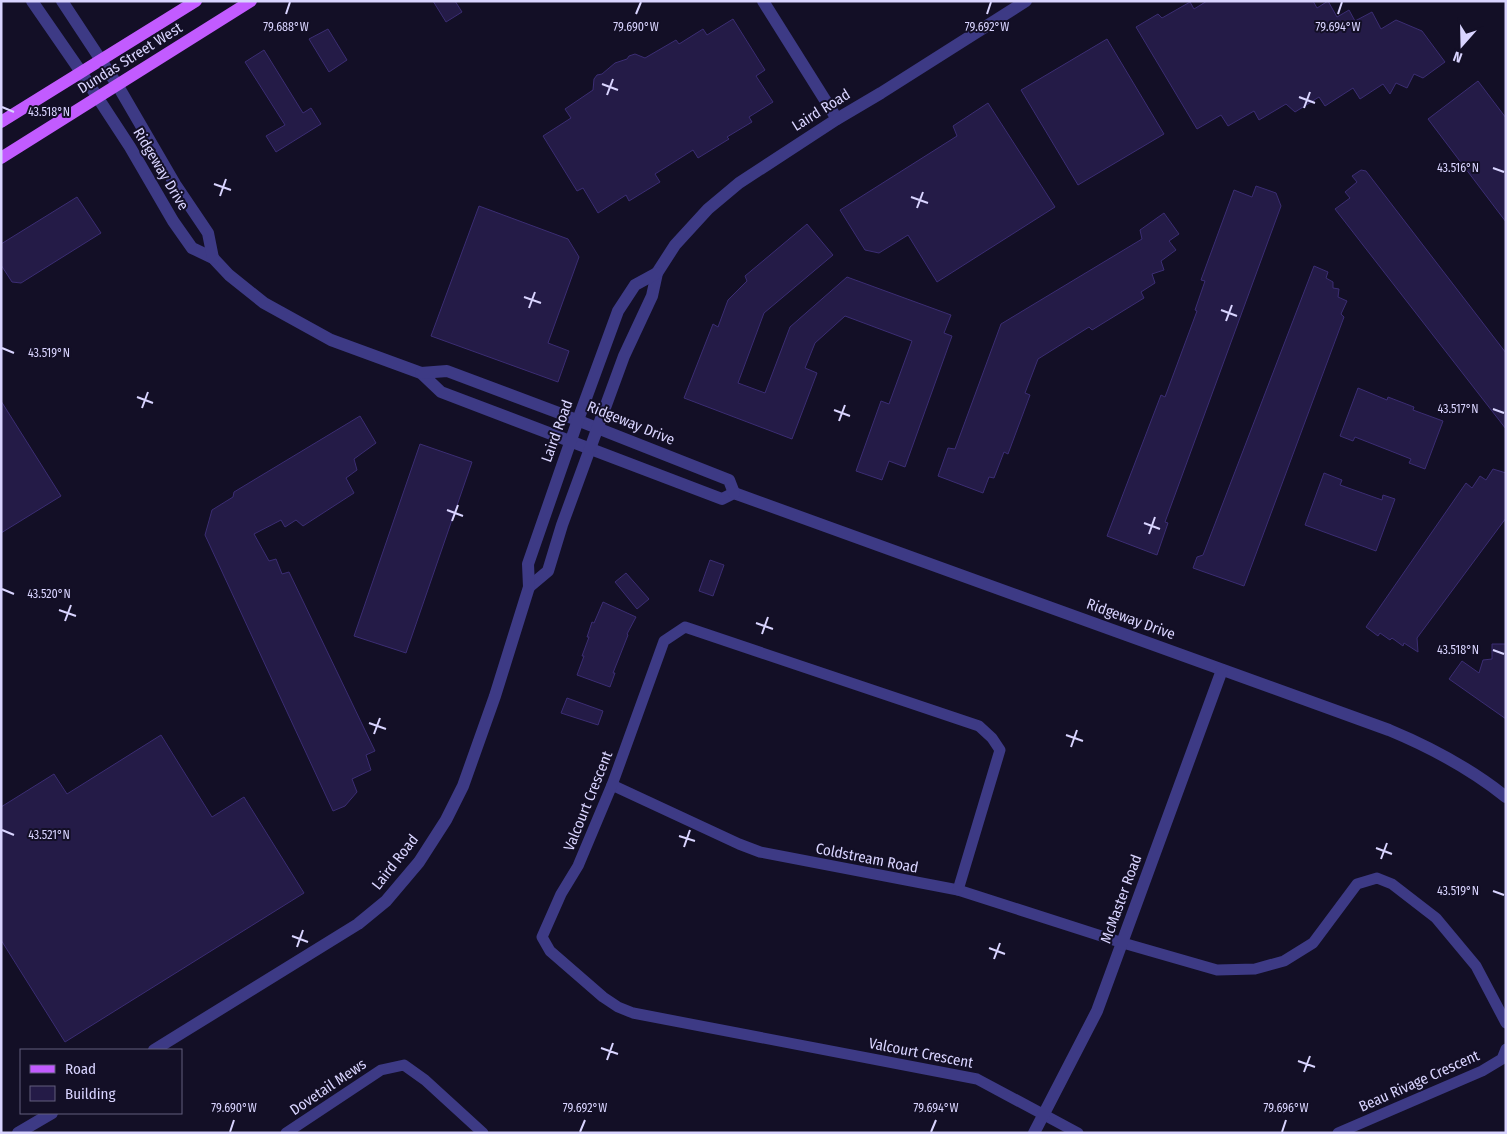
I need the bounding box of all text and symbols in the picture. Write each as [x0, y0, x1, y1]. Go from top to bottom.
street label: Dundas Street West [74, 19, 186, 97]
text: 79.688°W [263, 20, 309, 34]
text: 79.690°W [613, 20, 659, 34]
text: 79.692°W [965, 20, 1009, 34]
text: 79.694°W [1316, 20, 1360, 34]
north arrow [1437, 20, 1487, 70]
text: N [1451, 47, 1465, 66]
street label: Laird Road [789, 85, 853, 135]
text: 43.518°N [28, 105, 70, 119]
street label: Ridgeway Drive [129, 125, 193, 213]
text: 43.516°N [1437, 161, 1479, 175]
text: 43.519°N [28, 346, 70, 360]
street label: Laird Road [537, 397, 577, 465]
street label: Ridgeway Drive [585, 397, 677, 449]
text: 43.517°N [1437, 402, 1479, 416]
text: 43.520°N [27, 587, 71, 601]
street label: Ridgeway Drive [1084, 595, 1178, 643]
text: 43.518°N [1437, 643, 1479, 657]
street label: Valcourt Crescent [560, 748, 616, 854]
text: 43.521°N [28, 828, 70, 842]
street label: Laird Road [368, 831, 422, 893]
street label: Coldstream Road [814, 839, 920, 877]
street label: McMaster Road [1097, 852, 1145, 946]
text: 43.519°N [1437, 884, 1479, 898]
street label: Valcourt Crescent [867, 1034, 975, 1072]
street label: Beau Rivage Crescent [1356, 1046, 1482, 1116]
legend [20, 1049, 182, 1114]
street label: Dovetail Mews [286, 1055, 370, 1119]
text: Road [65, 1060, 96, 1078]
text: Building [65, 1085, 116, 1103]
text: 79.690°W [211, 1101, 257, 1115]
text: 79.692°W [563, 1101, 607, 1115]
text: 79.694°W [914, 1101, 958, 1115]
text: 79.696°W [1263, 1101, 1309, 1115]

